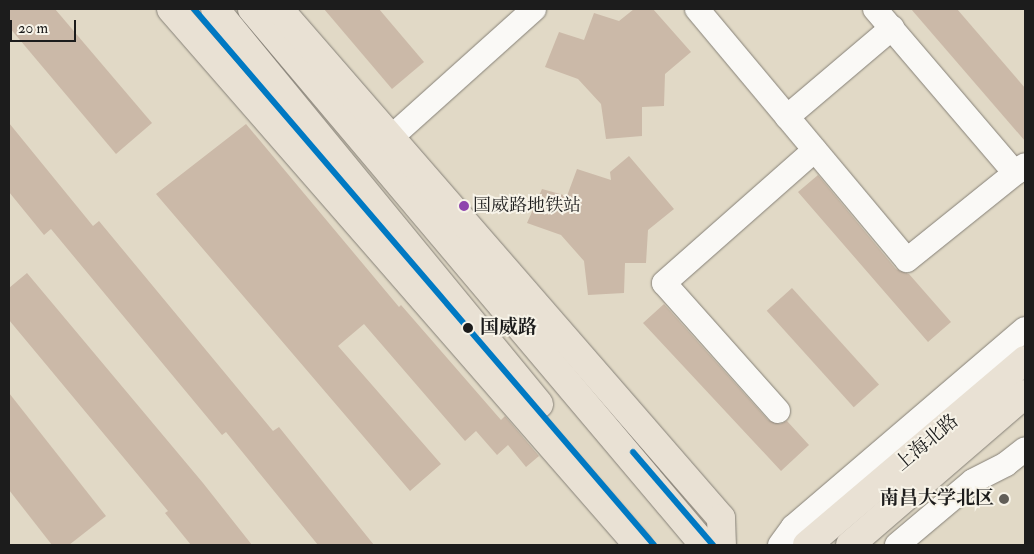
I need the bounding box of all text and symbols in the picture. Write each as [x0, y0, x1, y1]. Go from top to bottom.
scale bar [12, 10, 79, 42]
text: 20 m [18, 19, 48, 38]
place label: 国威路地铁站 [473, 195, 581, 217]
marker: 国威路地铁站 [459, 201, 469, 211]
place label: 国威路 [480, 317, 537, 339]
marker: 国威路 [460, 320, 476, 336]
street label: 上海北路 [891, 410, 963, 476]
place label: 南昌大学北区 [880, 488, 994, 510]
marker: 南昌大学北区 [998, 493, 1010, 505]

